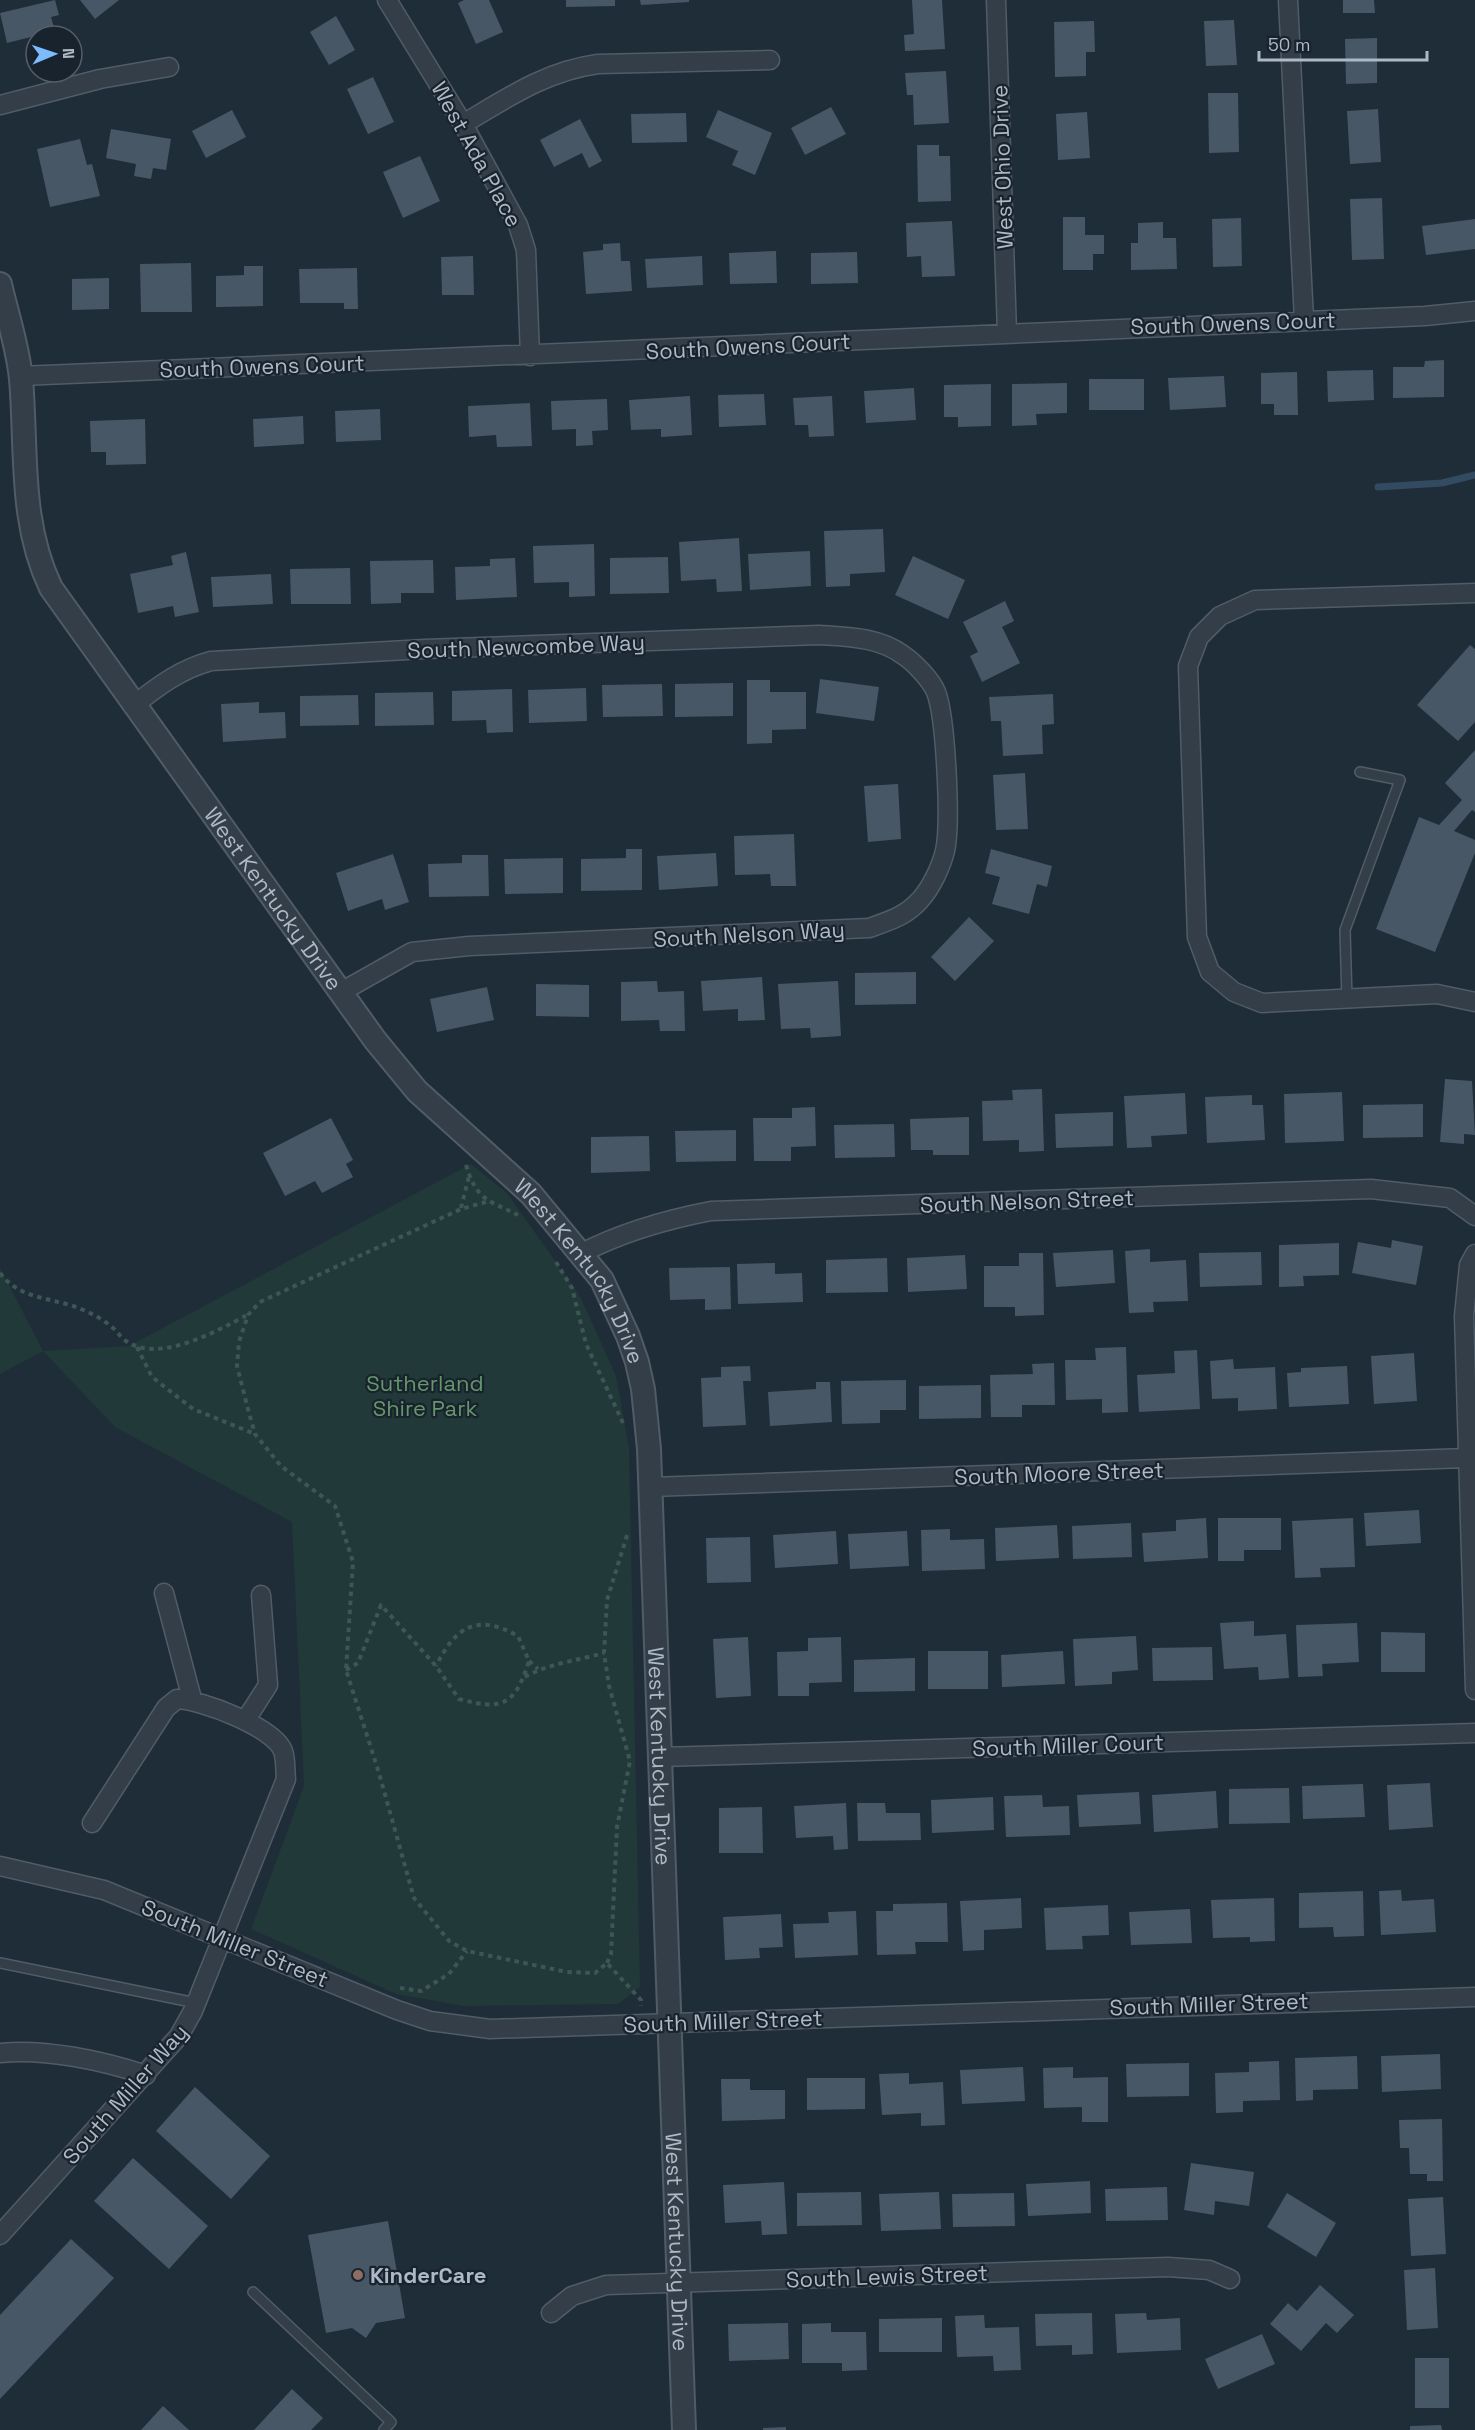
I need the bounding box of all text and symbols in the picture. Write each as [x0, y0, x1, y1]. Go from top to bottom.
north arrow [24, 24, 84, 84]
scale bar [1259, 24, 1427, 62]
text: 50 m [1268, 33, 1310, 56]
text: N [58, 48, 79, 59]
street label: West Ada Place [425, 76, 529, 232]
street label: West Ohio Drive [985, 84, 1019, 250]
street label: South Owens Court [1130, 305, 1336, 341]
street label: South Owens Court [645, 327, 851, 365]
street label: South Owens Court [159, 348, 365, 384]
street label: South Newcombe Way [407, 628, 645, 664]
street label: West Kentucky Drive [198, 801, 349, 995]
street label: South Nelson Way [652, 915, 846, 953]
street label: West Kentucky Drive [509, 1172, 650, 1367]
street label: South Nelson Street [919, 1183, 1135, 1219]
park label: Sutherland Shire Park [366, 1369, 484, 1422]
street label: South Moore Street [954, 1455, 1164, 1491]
street label: West Kentucky Drive [642, 1646, 678, 1866]
street label: South Miller Court [972, 1728, 1164, 1762]
street label: South Miller Street [137, 1893, 333, 1993]
street label: South Miller Street [1109, 1987, 1309, 2021]
street label: South Miller Street [623, 2004, 823, 2038]
street label: South Miller Way [56, 2018, 194, 2170]
street label: West Kentucky Drive [659, 2132, 695, 2352]
street label: South Lewis Street [786, 2258, 988, 2294]
place label: KinderCare [370, 2261, 487, 2289]
marker: KinderCare [351, 2268, 365, 2282]

